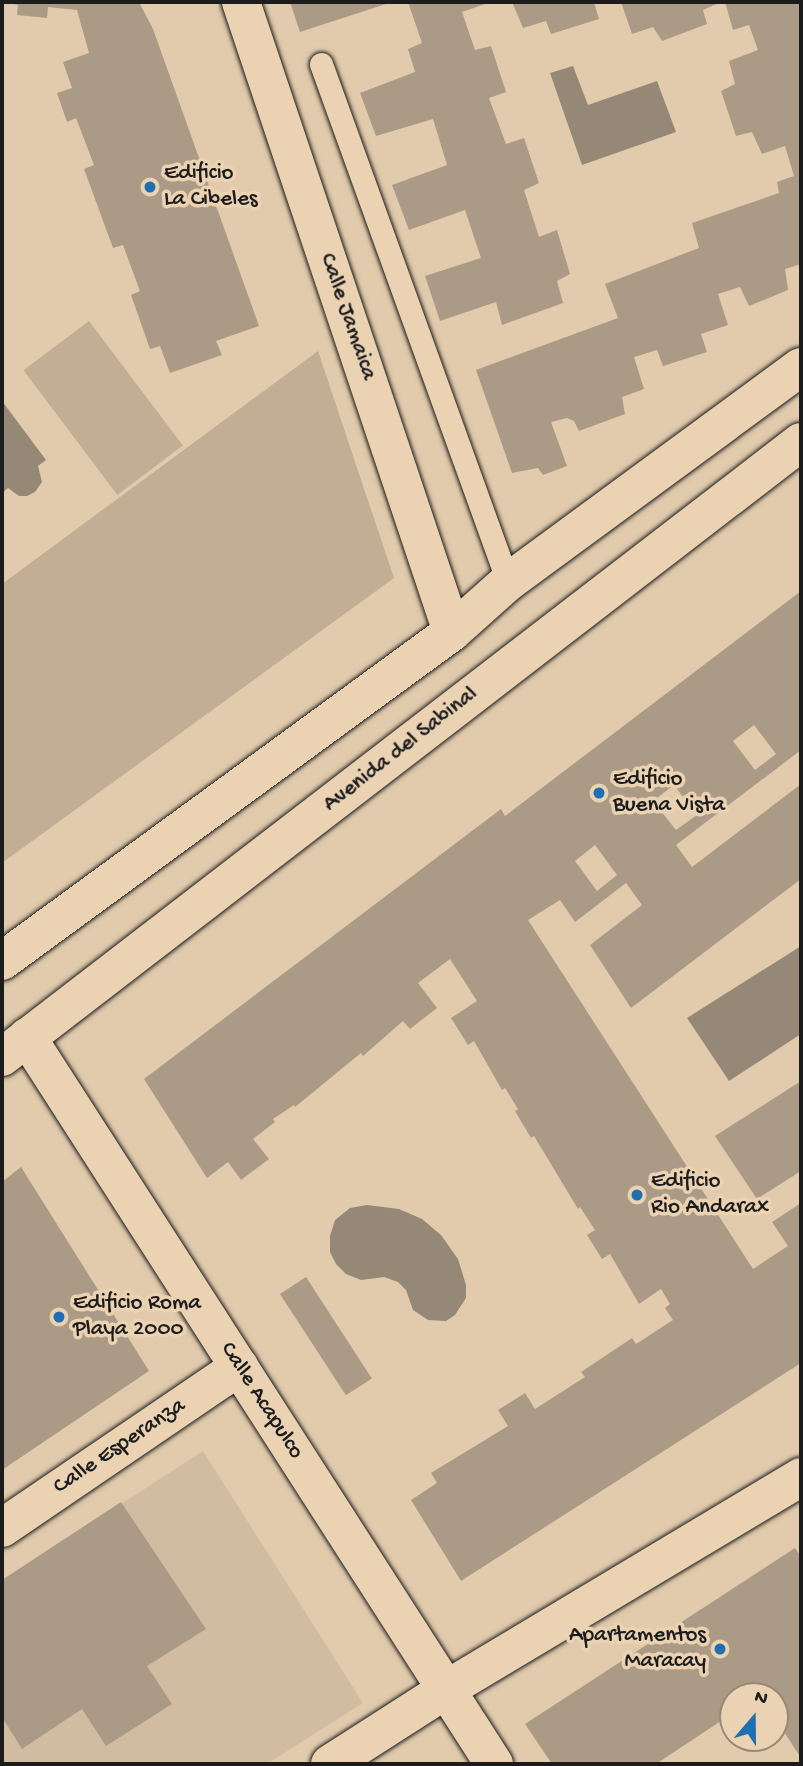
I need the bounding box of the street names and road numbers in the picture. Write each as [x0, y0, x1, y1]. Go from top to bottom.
street label: Calle Jamaica [312, 250, 382, 384]
street label: Avenida del Sabinal [318, 681, 484, 819]
street label: Calle Acapulco [213, 1337, 309, 1465]
street label: Calle Esperanza [49, 1393, 191, 1501]

